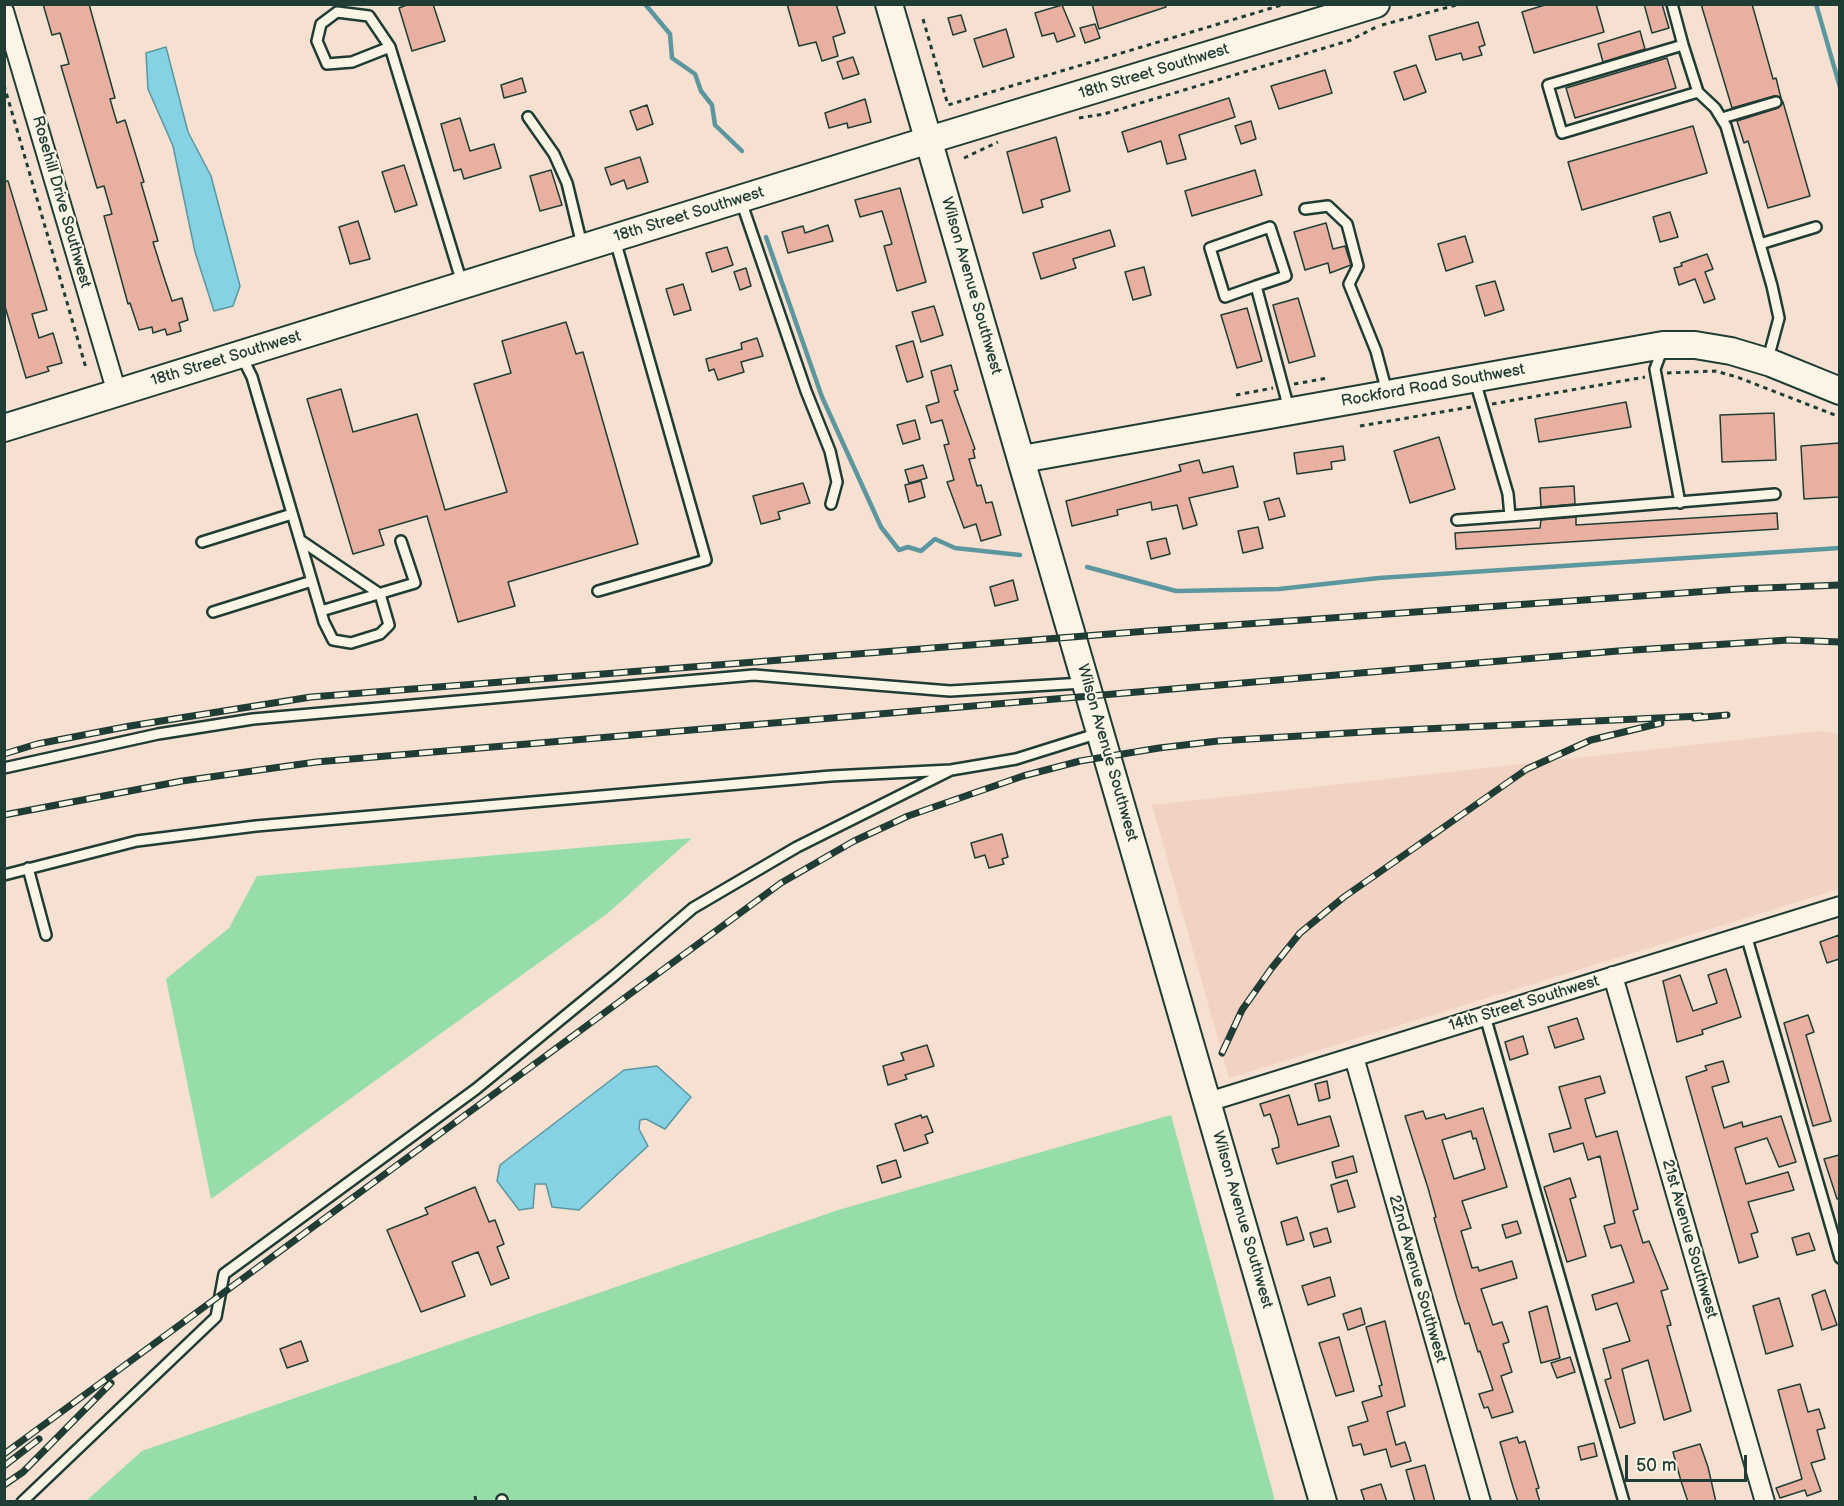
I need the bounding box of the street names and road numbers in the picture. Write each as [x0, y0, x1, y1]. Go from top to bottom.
street label: 18th Street Southwest [1077, 40, 1231, 104]
street label: Rosehill Drive Southwest [27, 114, 95, 290]
street label: 18th Street Southwest [612, 183, 766, 247]
street label: Wilson Avenue Southwest [936, 195, 1006, 377]
street label: 18th Street Southwest [149, 327, 303, 391]
street label: Rockford Road Southwest [1340, 360, 1526, 412]
street label: Wilson Avenue Southwest [1072, 662, 1142, 844]
street label: 14th Street Southwest [1446, 972, 1602, 1036]
street label: Wilson Avenue Southwest [1207, 1129, 1277, 1311]
street label: 21st Avenue Southwest [1657, 1157, 1721, 1321]
street label: 22nd Avenue Southwest [1384, 1193, 1450, 1365]

